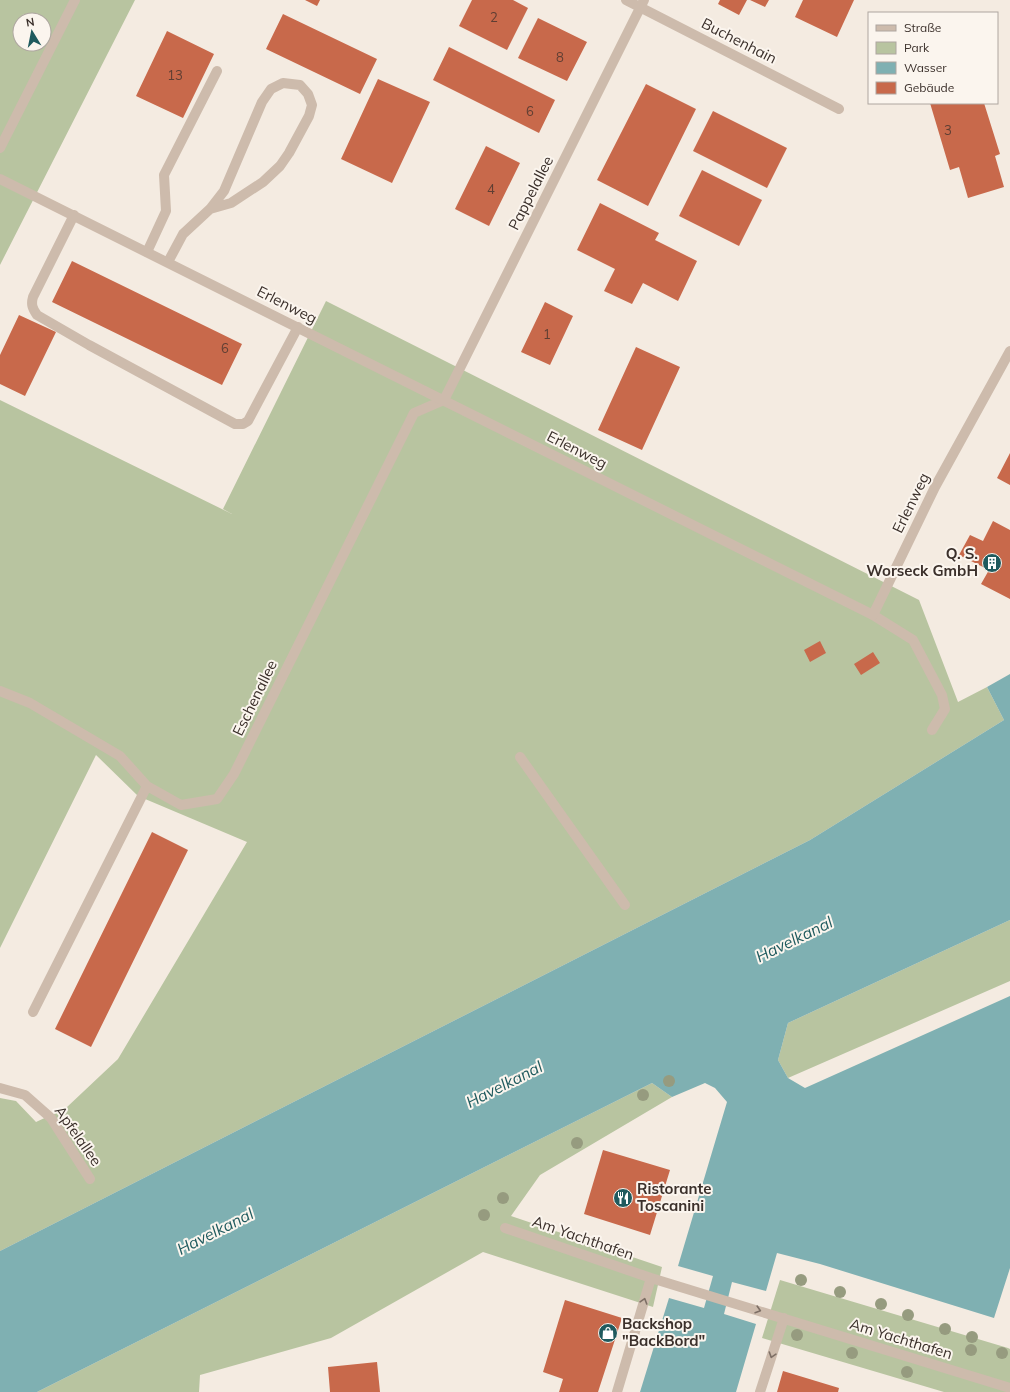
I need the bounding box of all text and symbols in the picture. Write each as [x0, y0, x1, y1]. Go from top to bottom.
house number: 2 [490, 9, 498, 25]
north arrow [12, 12, 52, 52]
legend [868, 12, 998, 104]
street label: Buchenhain [698, 13, 780, 68]
text: N [25, 15, 36, 30]
text: Straße [904, 20, 941, 35]
text: Park [904, 40, 930, 55]
house number: 8 [556, 49, 564, 65]
text: Wasser [904, 60, 947, 75]
house number: 13 [167, 67, 183, 83]
text: Gebäude [904, 80, 954, 95]
house number: 6 [526, 103, 534, 119]
house number: 3 [944, 122, 952, 138]
street label: Pappelallee [504, 153, 557, 233]
house number: 4 [487, 181, 495, 197]
street label: Erlenweg [254, 281, 320, 328]
house number: 1 [543, 326, 551, 342]
house number: 6 [221, 340, 229, 356]
street label: Erlenweg [544, 426, 610, 473]
street label: Erlenweg [888, 469, 933, 536]
place label: Q. S. Worseck GmbH [866, 544, 978, 580]
building icon: Q. S. Worseck GmbH [981, 552, 1003, 574]
street label: Eschenallee [228, 657, 281, 739]
water label: Havelkanal [752, 912, 836, 966]
water label: Havelkanal [462, 1056, 546, 1112]
street label: Apfelallee [51, 1102, 106, 1169]
place label: Ristorante Toscanini [637, 1179, 711, 1215]
restaurant icon: Ristorante Toscanini [612, 1187, 634, 1209]
water label: Havelkanal [173, 1203, 257, 1259]
street label: Am Yachthafen [530, 1211, 636, 1264]
one-way arrow [639, 1298, 648, 1305]
one-way arrow [755, 1305, 762, 1314]
place label: Backshop "BackBord" [622, 1314, 705, 1350]
street label: Am Yachthafen [848, 1314, 955, 1363]
shop icon: Backshop "BackBord" [597, 1322, 619, 1344]
one-way arrow [768, 1351, 777, 1358]

